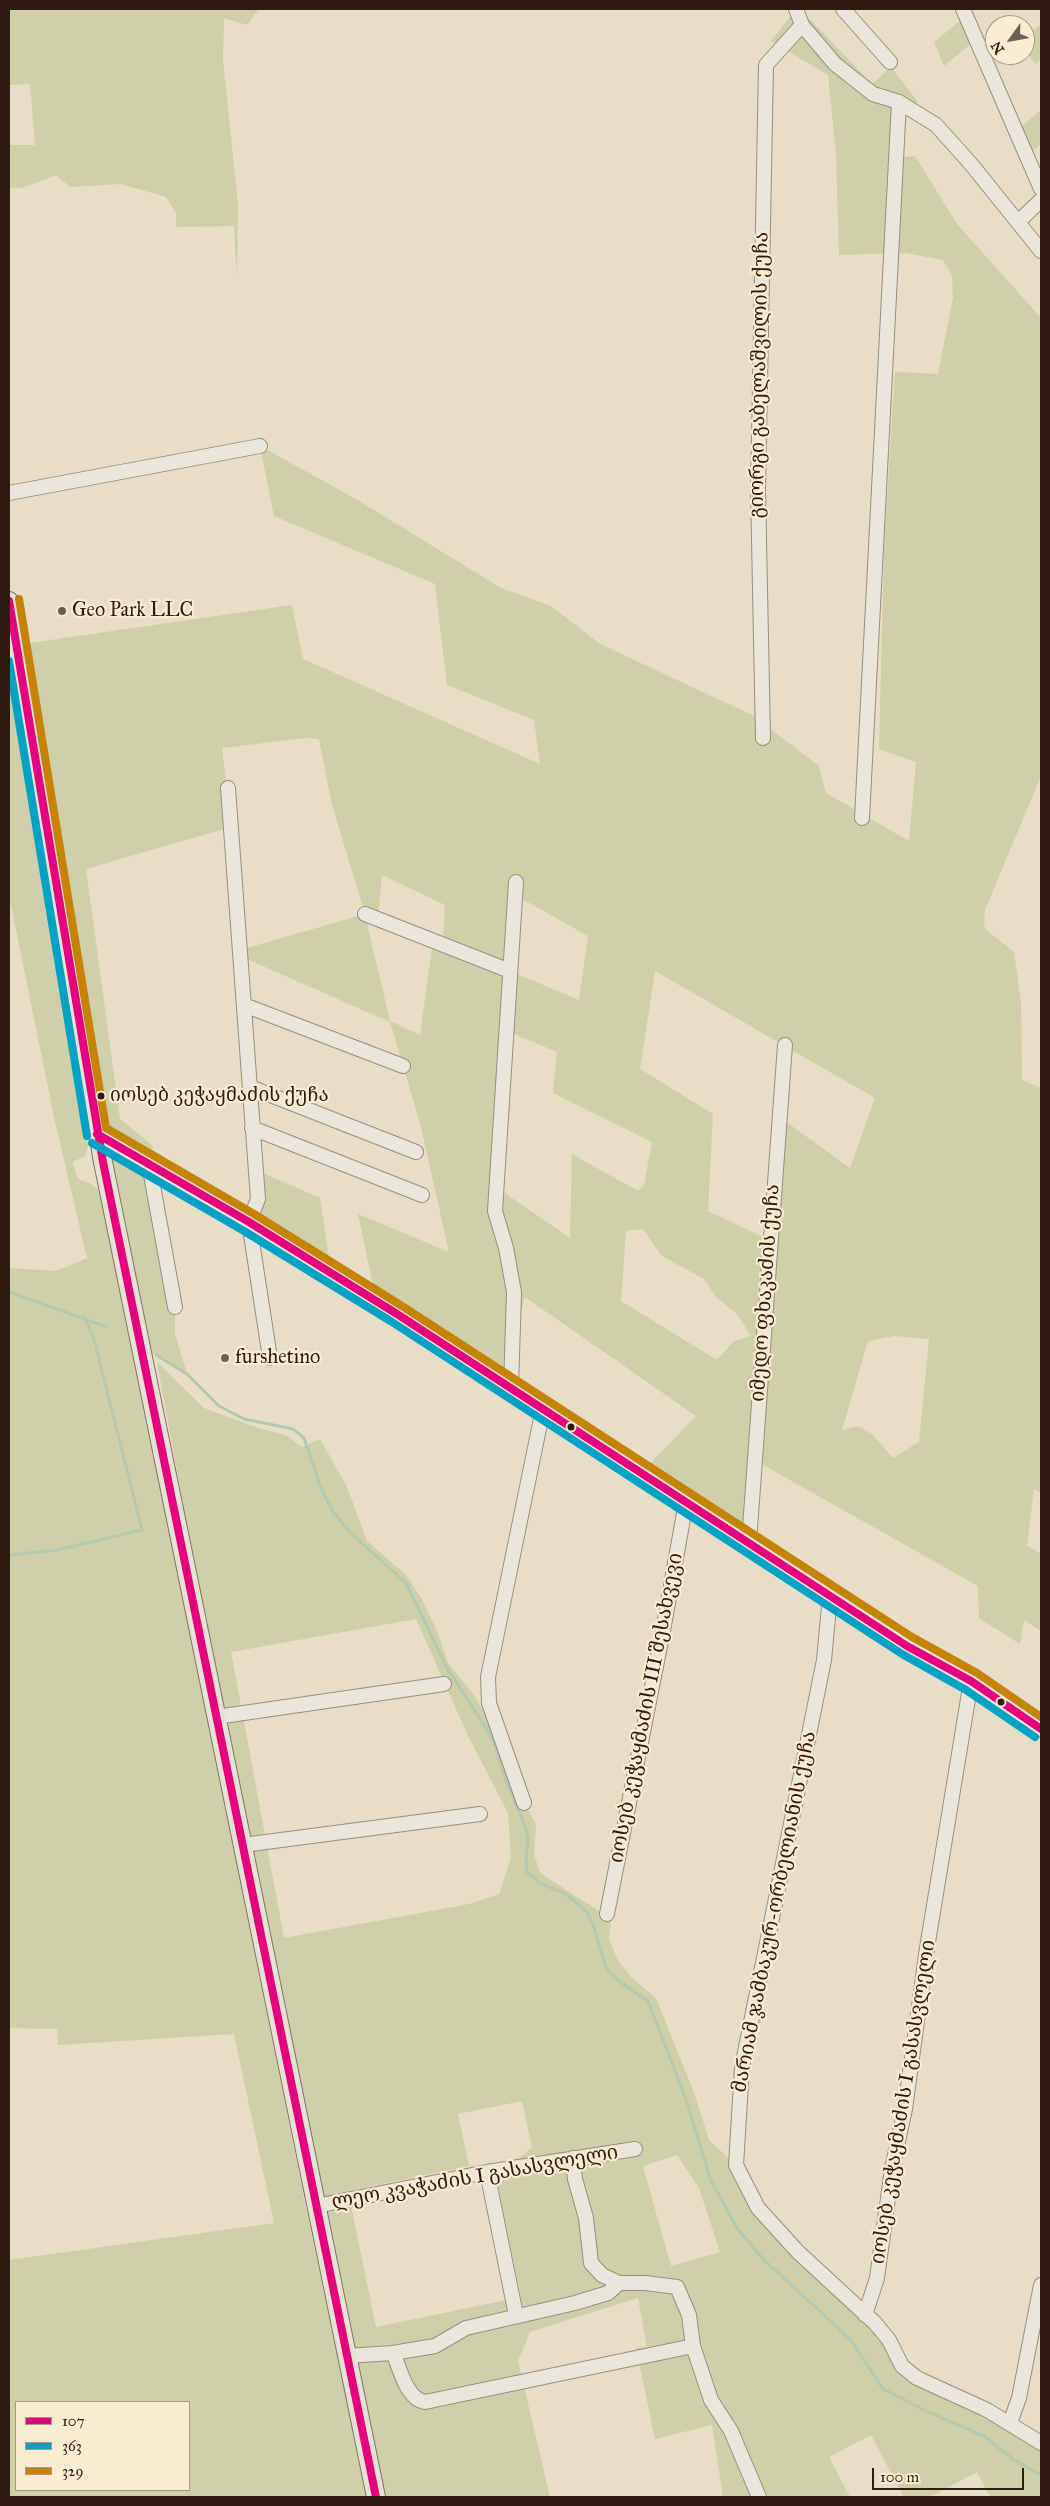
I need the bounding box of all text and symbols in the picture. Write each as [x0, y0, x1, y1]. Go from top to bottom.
north arrow [985, 15, 1035, 65]
text: N [987, 38, 1008, 57]
street label: გიორგი გაბელაშვილის ქუჩა [745, 231, 775, 519]
place label: Geo Park LLC [72, 599, 193, 623]
marker: Geo Park LLC [56, 605, 68, 617]
place label: იოსებ კეჭაყმაძის ქუჩა [110, 1085, 329, 1107]
marker: იოსებ კეჭაყმაძის ქუჩა [96, 1091, 106, 1101]
street label: იმედო ფხაკაძის ქუჩა [746, 1183, 786, 1403]
place label: furshetino [235, 1346, 320, 1370]
marker: furshetino [219, 1352, 231, 1364]
unlabelled marker [566, 1422, 576, 1432]
street label: იოსებ კეჭაყმაძის III შესახვევი [605, 1551, 689, 1865]
unlabelled marker [996, 1697, 1006, 1707]
street label: მარიამ ჯამბაკურ-ორბელიანის ქუჩა [728, 1729, 822, 2095]
street label: იოსებ კეჭაყმაძის I გასასვლელი [866, 1938, 942, 2266]
street label: ლეო კვაჭაძის I გასასვლელი [330, 2141, 620, 2215]
legend [15, 2401, 190, 2491]
text: 107 [62, 2412, 85, 2430]
text: 363 [62, 2437, 82, 2455]
scale bar [875, 2458, 1028, 2490]
text: 329 [62, 2462, 83, 2480]
text: 100 m [880, 2468, 919, 2486]

